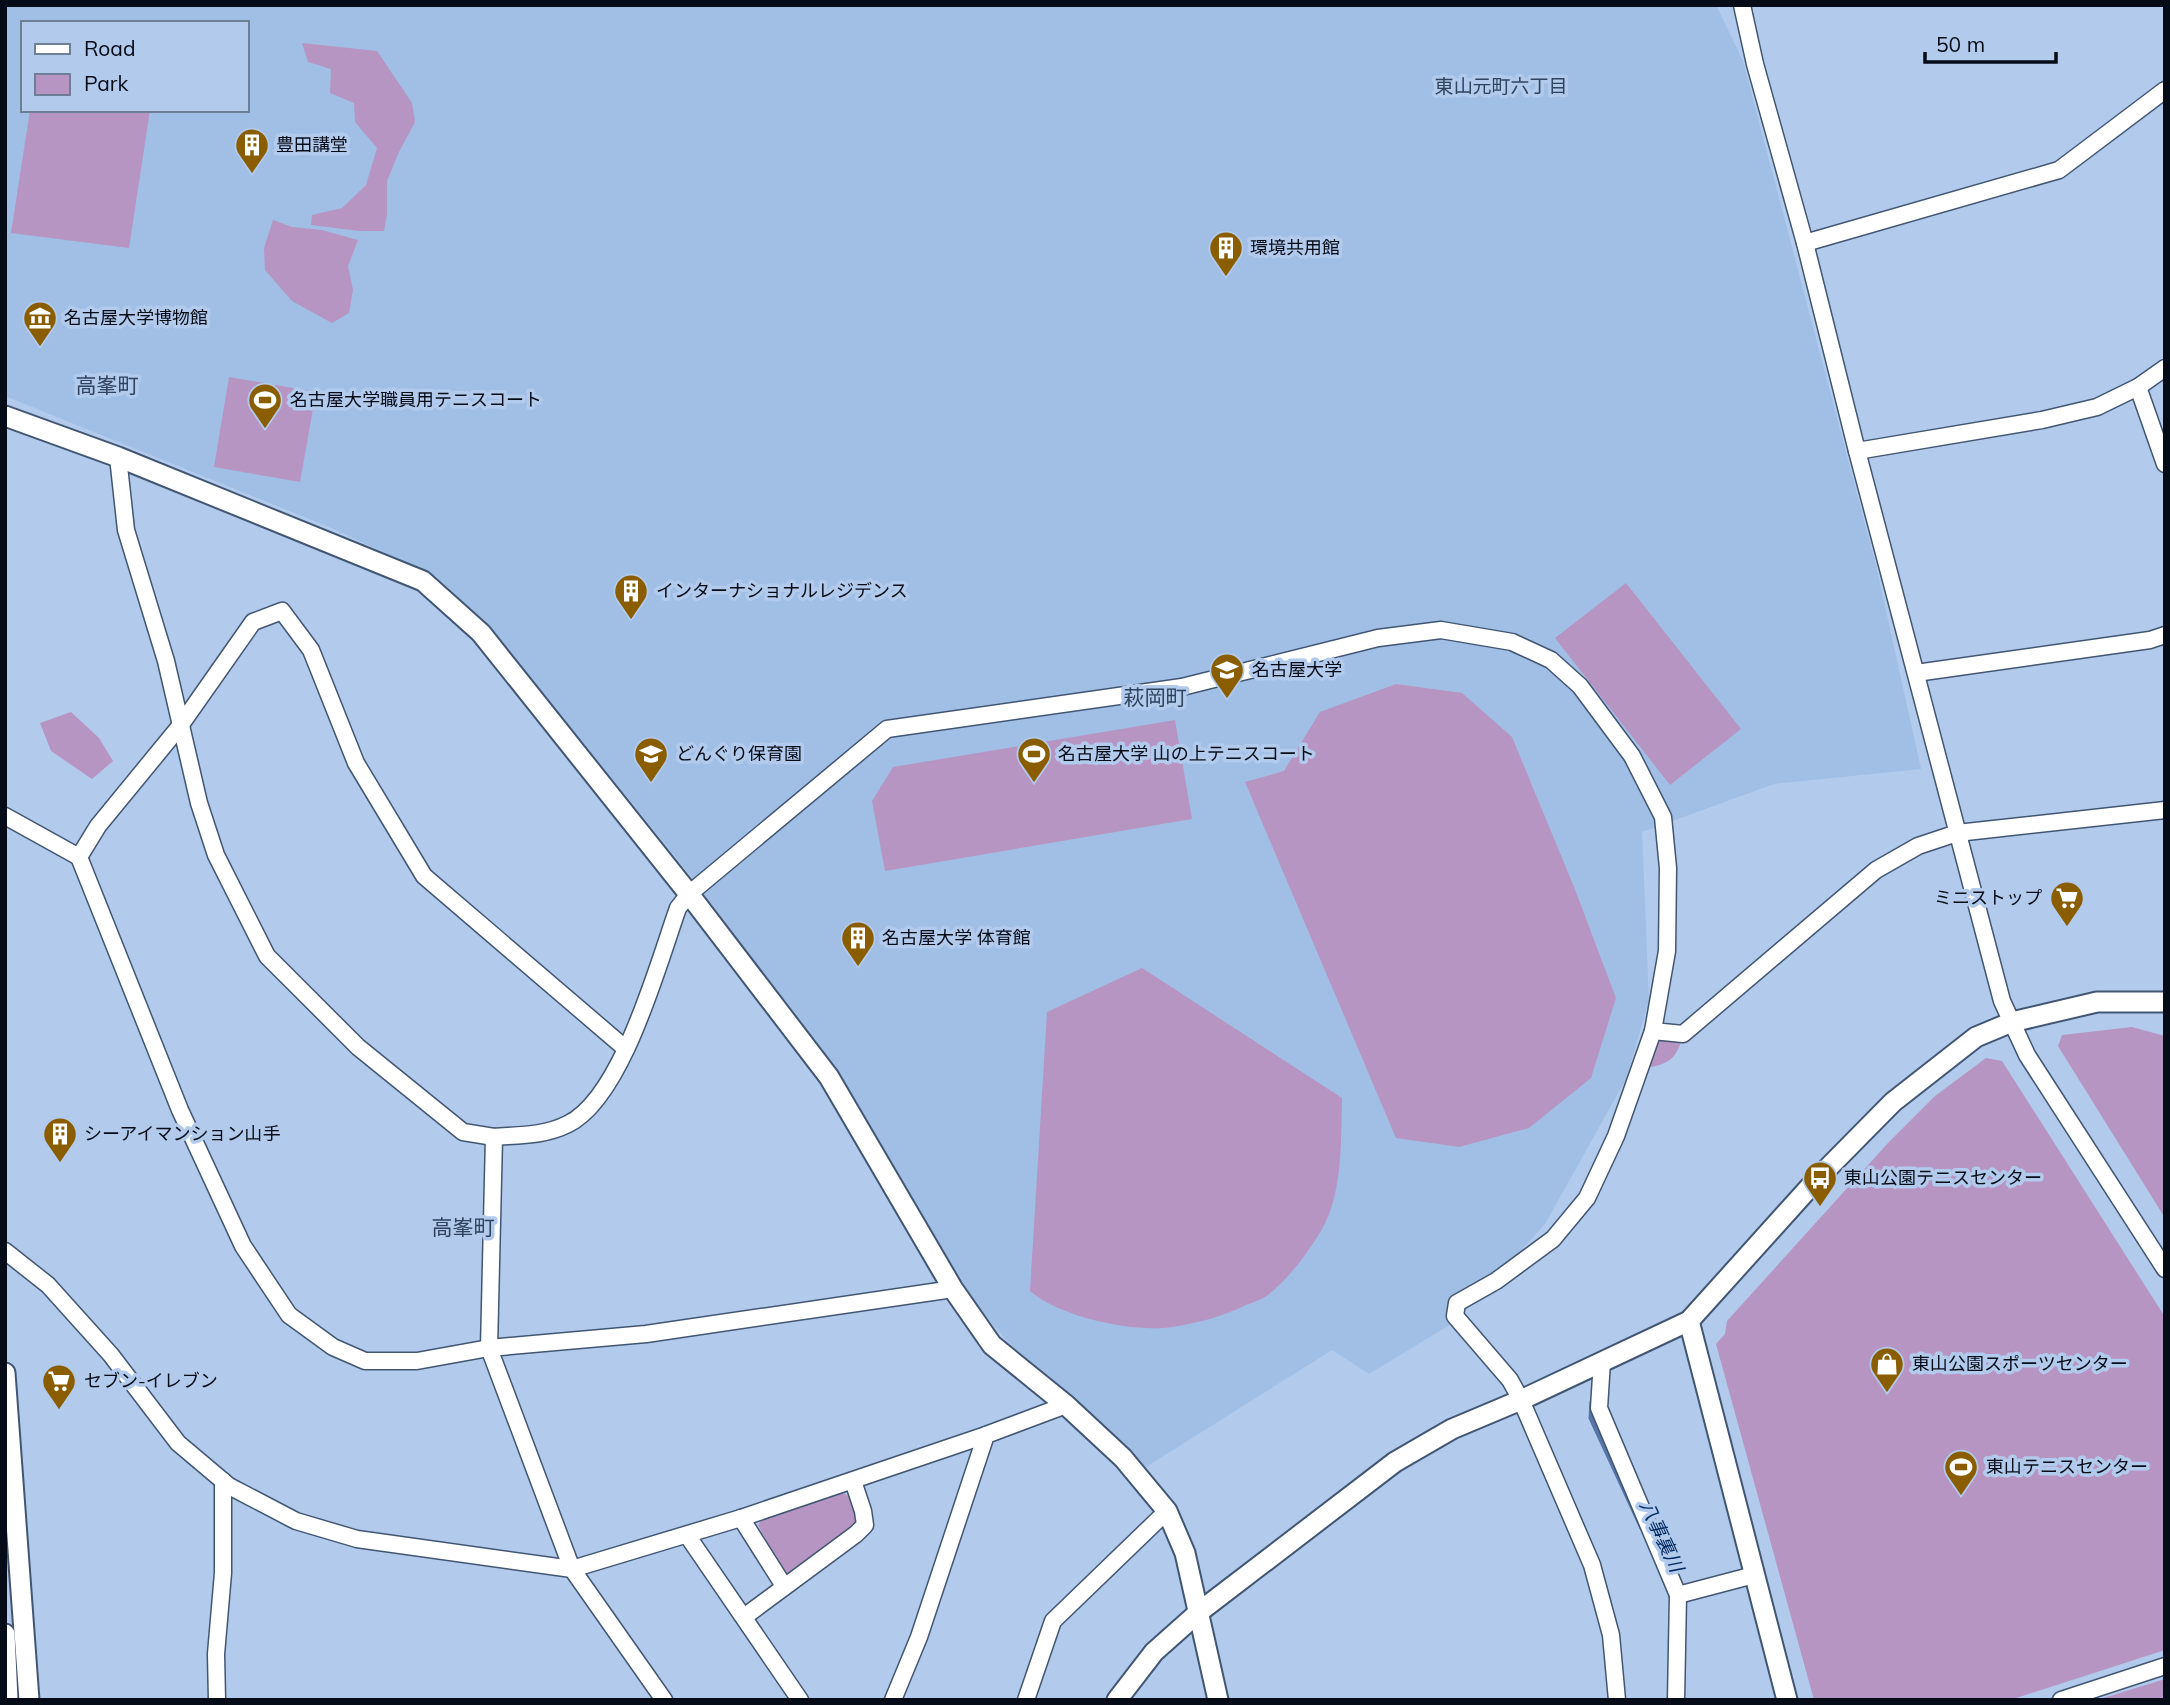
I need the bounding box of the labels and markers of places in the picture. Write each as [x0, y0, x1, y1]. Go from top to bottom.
building icon: 豊田講堂 [233, 126, 271, 175]
place label: 豊田講堂 [276, 133, 348, 156]
building icon: 環境共用館 [1207, 229, 1245, 278]
place label: 環境共用館 [1250, 236, 1340, 259]
museum icon: 名古屋大学博物館 [21, 299, 59, 348]
place label: 名古屋大学博物館 [64, 306, 208, 329]
sports icon: 名古屋大学職員用テニスコート [246, 381, 284, 430]
place label: 名古屋大学職員用テニスコート [290, 388, 542, 411]
building icon: インターナショナルレジデンス [612, 572, 650, 621]
place label: インターナショナルレジデンス [656, 579, 908, 602]
school or university icon: 名古屋大学 [1208, 651, 1246, 700]
place label: 名古屋大学 [1252, 658, 1342, 681]
school or university icon: どんぐり保育園 [632, 735, 670, 784]
sports icon: 名古屋大学 山の上テニスコート [1015, 735, 1053, 784]
place label: どんぐり保育園 [676, 742, 802, 765]
place label: 名古屋大学 山の上テニスコート [1058, 742, 1315, 765]
supermarket icon: ミニストップ [2048, 879, 2086, 928]
place label: ミニストップ [1934, 886, 2042, 909]
building icon: 名古屋大学 体育館 [839, 919, 877, 968]
place label: 名古屋大学 体育館 [882, 926, 1031, 949]
building icon: シーアイマンション山手 [41, 1115, 79, 1164]
place label: シーアイマンション山手 [84, 1122, 280, 1145]
bus stop icon: 東山公園テニスセンター [1801, 1159, 1839, 1208]
place label: 東山公園テニスセンター [1844, 1166, 2042, 1189]
shop icon: 東山公園スポーツセンター [1868, 1345, 1906, 1394]
place label: 東山公園スポーツセンター [1912, 1352, 2128, 1375]
supermarket icon: セブン-イレブン [40, 1362, 78, 1411]
place label: セブン-イレブン [84, 1369, 218, 1392]
sports icon: 東山テニスセンター [1942, 1448, 1980, 1497]
place label: 東山テニスセンター [1986, 1455, 2148, 1478]

